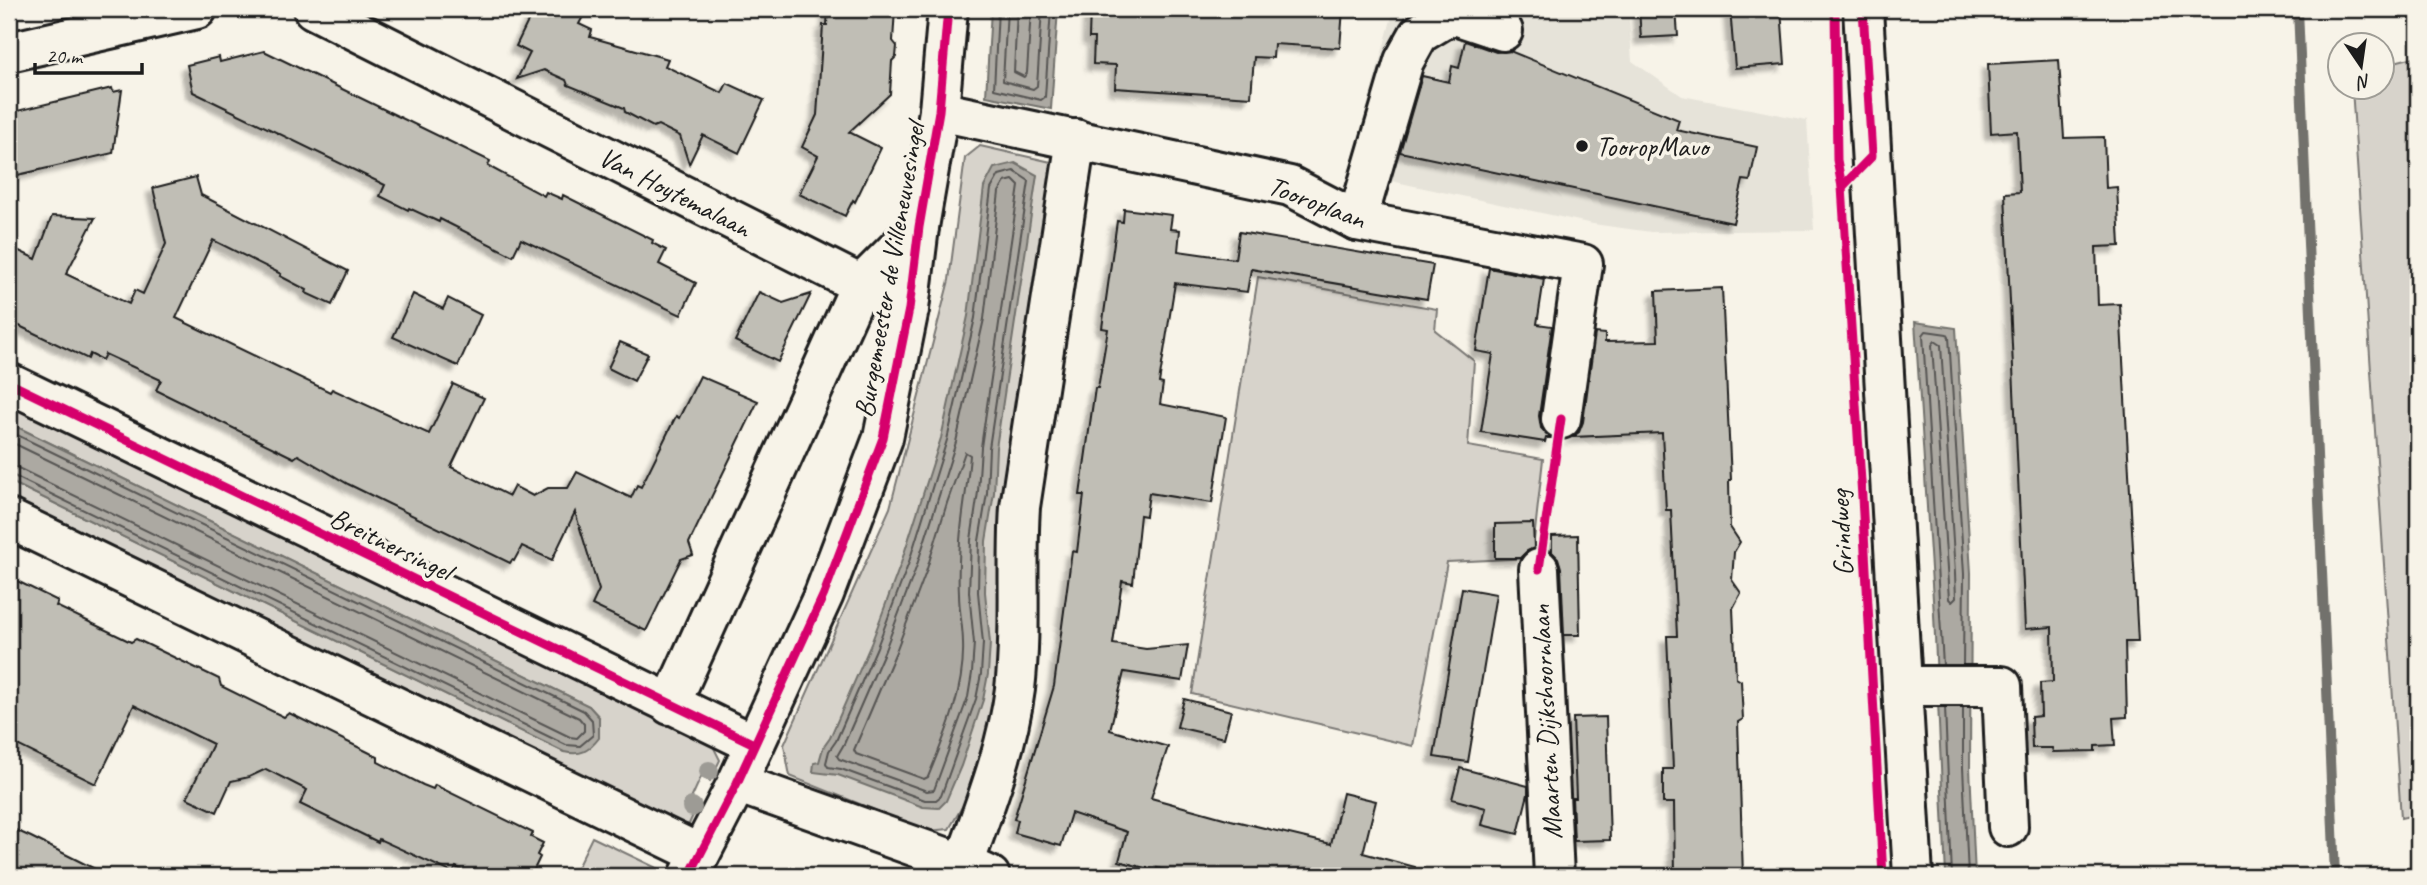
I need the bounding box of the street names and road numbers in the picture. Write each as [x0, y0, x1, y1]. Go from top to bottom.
street label: Burgemeester de Villeneuvesingel [846, 115, 933, 420]
street label: Van Hoytemalaan [593, 139, 758, 246]
street label: Tooroplaan [1263, 167, 1372, 237]
street label: Grindweg [1821, 487, 1861, 577]
street label: Breitnersingel [324, 500, 462, 591]
street label: Maarten Dijkshoornlaan [1522, 603, 1570, 840]

